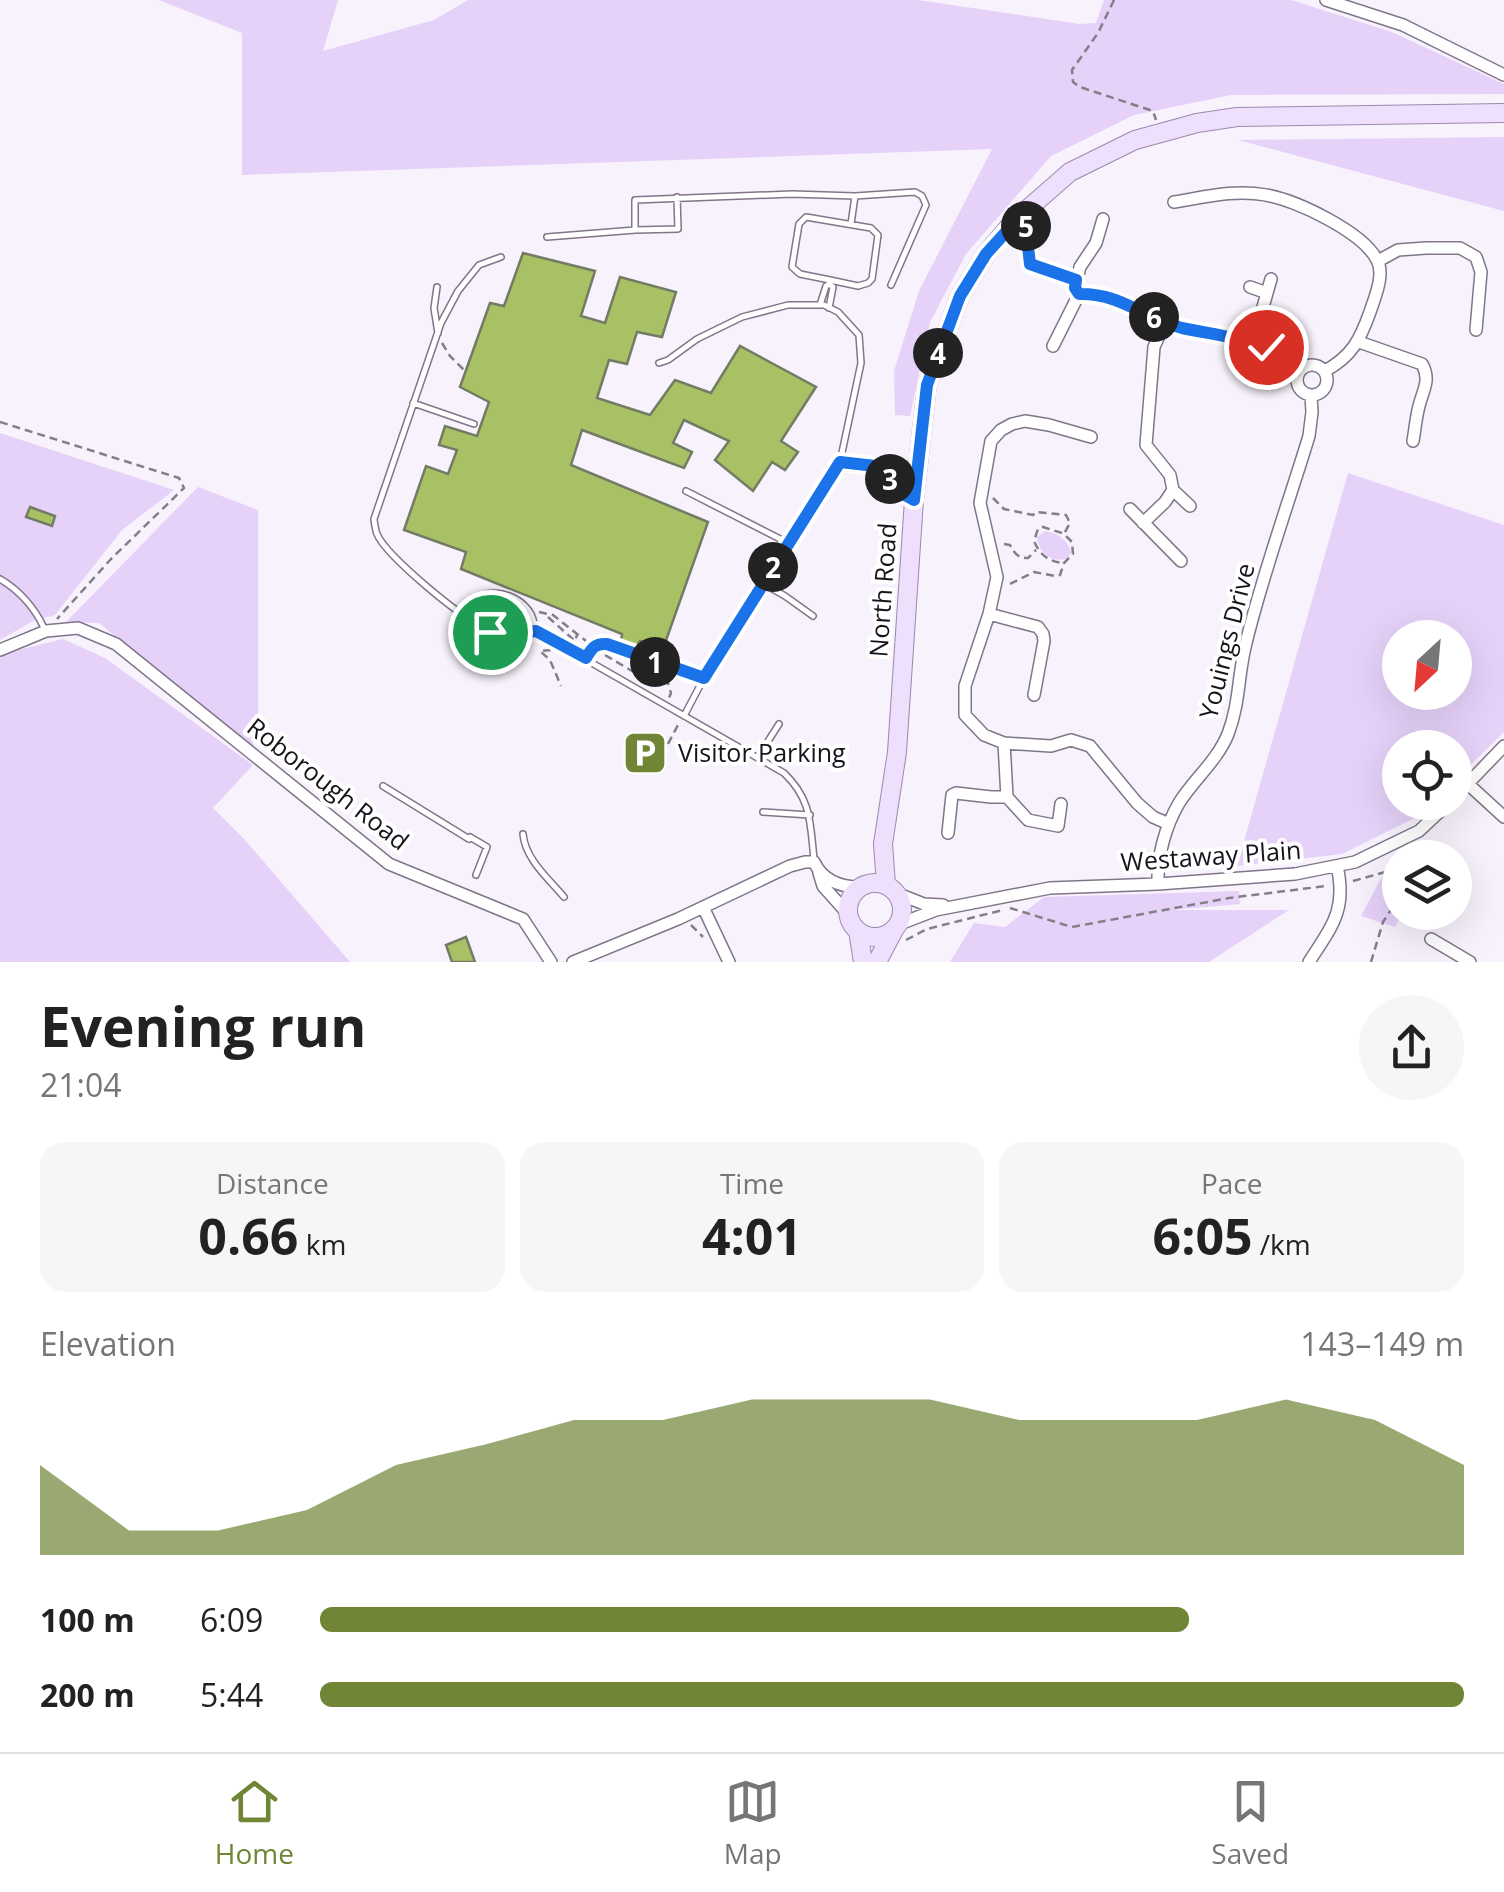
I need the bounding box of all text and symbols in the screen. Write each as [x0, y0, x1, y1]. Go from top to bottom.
pin: 5 [1001, 201, 1051, 251]
text: 5 [1018, 207, 1034, 245]
pin: 6 [1129, 292, 1179, 342]
text: 6 [1146, 298, 1162, 336]
pin [1224, 305, 1309, 390]
icon: check [1239, 320, 1294, 375]
pin: 4 [913, 328, 963, 378]
text: 4 [930, 334, 946, 372]
pin: 3 [865, 454, 915, 504]
text: 3 [882, 460, 898, 498]
street label: North Road [860, 522, 904, 658]
pin: 2 [748, 542, 798, 592]
text: 2 [765, 548, 781, 586]
street label: Youings Drive [1190, 559, 1262, 722]
pin [448, 590, 533, 675]
icon: arrive [463, 605, 518, 660]
north arrow [1382, 620, 1472, 710]
map controls [1382, 620, 1472, 930]
pin: 1 [630, 637, 680, 687]
text: 1 [647, 643, 663, 681]
street label: Roborough Road [241, 709, 416, 857]
parking icon: Visitor Parking [622, 730, 668, 776]
button: locate [1382, 730, 1472, 820]
place label: Visitor Parking [678, 735, 846, 769]
street label: Westaway Plain [1119, 832, 1302, 878]
button: layers [1382, 840, 1472, 930]
text: Evening run [40, 988, 366, 1063]
button: share [1359, 995, 1464, 1100]
text: 21:04 [40, 1063, 122, 1106]
text: Distance [216, 1164, 329, 1202]
text: Time [720, 1164, 784, 1202]
text: Pace [1201, 1164, 1262, 1202]
text: 0.66 [198, 1202, 298, 1270]
text: 4:01 [702, 1202, 802, 1270]
text: 6:05 [1153, 1202, 1253, 1270]
text: km [298, 1225, 346, 1263]
text: /km [1253, 1225, 1311, 1263]
text: Elevation [40, 1322, 176, 1365]
text: 143–149 m [1300, 1322, 1464, 1365]
text: 100 m [40, 1598, 135, 1641]
text: 6:09 [200, 1598, 263, 1641]
text: 200 m [40, 1673, 135, 1716]
text: 5:44 [200, 1673, 263, 1716]
tab: Home [215, 1774, 294, 1872]
tab: Map [724, 1774, 782, 1872]
tab: Saved [1211, 1774, 1289, 1872]

